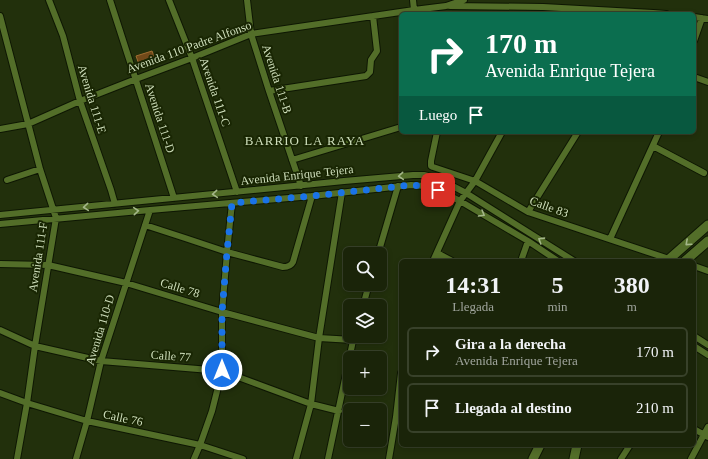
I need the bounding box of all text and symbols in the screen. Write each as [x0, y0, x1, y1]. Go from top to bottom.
street label: Avenida 110 Padre Alfonso [125, 18, 253, 76]
icon: right [419, 28, 471, 80]
text: 170 m [485, 28, 557, 59]
street label: Avenida 111-B [259, 43, 295, 115]
street label: Avenida 111-C [197, 56, 233, 128]
text: Avenida Enrique Tejera [485, 61, 655, 81]
street label: Avenida 111-E [75, 63, 109, 135]
street label: Avenida 111-D [142, 81, 178, 155]
icon: arrive [465, 104, 487, 126]
text: Luego [419, 107, 457, 123]
district label: BARRIO LA RAYA [245, 133, 365, 148]
street label: Avenida Enrique Tejera [240, 162, 355, 188]
one-way arrow [398, 172, 404, 181]
pin [421, 173, 455, 207]
icon: arrive [427, 179, 449, 201]
one-way arrow [212, 189, 218, 198]
street label: Calle 83 [528, 194, 570, 220]
one-way arrow [83, 202, 89, 211]
one-way arrow [133, 207, 139, 216]
one-way arrow [478, 210, 485, 217]
street label: Avenida 111-F [26, 221, 50, 293]
one-way arrow [538, 237, 545, 245]
one-way arrow [685, 238, 692, 245]
map controls [343, 247, 387, 447]
button: search [343, 247, 387, 291]
text: 14:31 [445, 272, 501, 298]
text: 5 [551, 272, 563, 298]
text: 380 [614, 272, 650, 298]
street label: Calle 78 [159, 275, 201, 301]
street label: Avenida 110-D [83, 293, 117, 367]
button: layers [343, 299, 387, 343]
text: Llegada [452, 299, 494, 314]
text: min [547, 299, 568, 314]
text: m [627, 299, 637, 314]
text: Gira a la derecha [455, 336, 566, 352]
icon: right [421, 341, 443, 363]
text: 170 m [636, 344, 674, 360]
street label: Calle 77 [150, 348, 192, 364]
position arrow [201, 349, 243, 391]
button: + [343, 351, 387, 395]
text: Avenida Enrique Tejera [455, 353, 578, 368]
icon: arrive [421, 397, 443, 419]
text: Llegada al destino [455, 400, 572, 416]
text: 210 m [636, 400, 674, 416]
button: − [343, 403, 387, 447]
street label: Calle 76 [102, 407, 144, 429]

